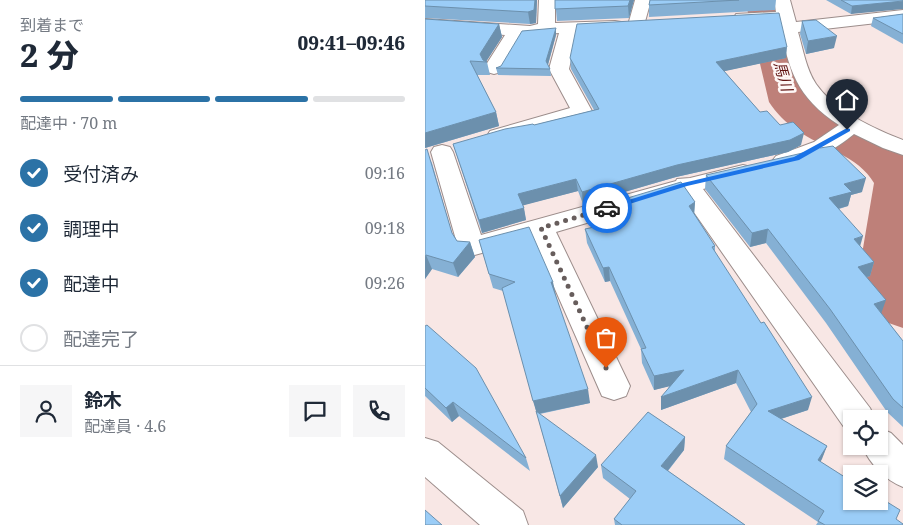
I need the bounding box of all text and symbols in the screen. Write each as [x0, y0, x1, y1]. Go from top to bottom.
text: 到着まで [20, 14, 84, 36]
text: 09:41–09:46 [297, 30, 405, 56]
text: 2 分 [20, 33, 78, 76]
water label: 馬川 [770, 59, 798, 95]
pin [826, 79, 868, 130]
icon: home [833, 86, 861, 114]
text: 配達中 · 70 m [20, 112, 118, 134]
icon: check [20, 159, 48, 187]
text: 受付済み [63, 161, 139, 187]
text: 09:16 [365, 162, 405, 184]
courier [582, 183, 632, 233]
icon: car [593, 194, 621, 222]
icon: check [20, 214, 48, 242]
text: 調理中 [63, 216, 120, 242]
text: 09:18 [365, 217, 405, 239]
icon: check [20, 269, 48, 297]
text: 配達中 [63, 271, 120, 297]
text: 09:26 [365, 272, 405, 294]
pin [585, 317, 627, 368]
icon: bag [592, 324, 620, 352]
text: 配達完了 [63, 326, 139, 352]
button: person [20, 385, 72, 437]
button: chat [289, 385, 341, 437]
button: phone [353, 385, 405, 437]
text: 鈴木 [84, 387, 122, 413]
map controls [843, 410, 888, 510]
button: locate [843, 410, 888, 455]
text: 配達員 · 4.6 [84, 415, 166, 437]
button: layers [843, 465, 888, 510]

